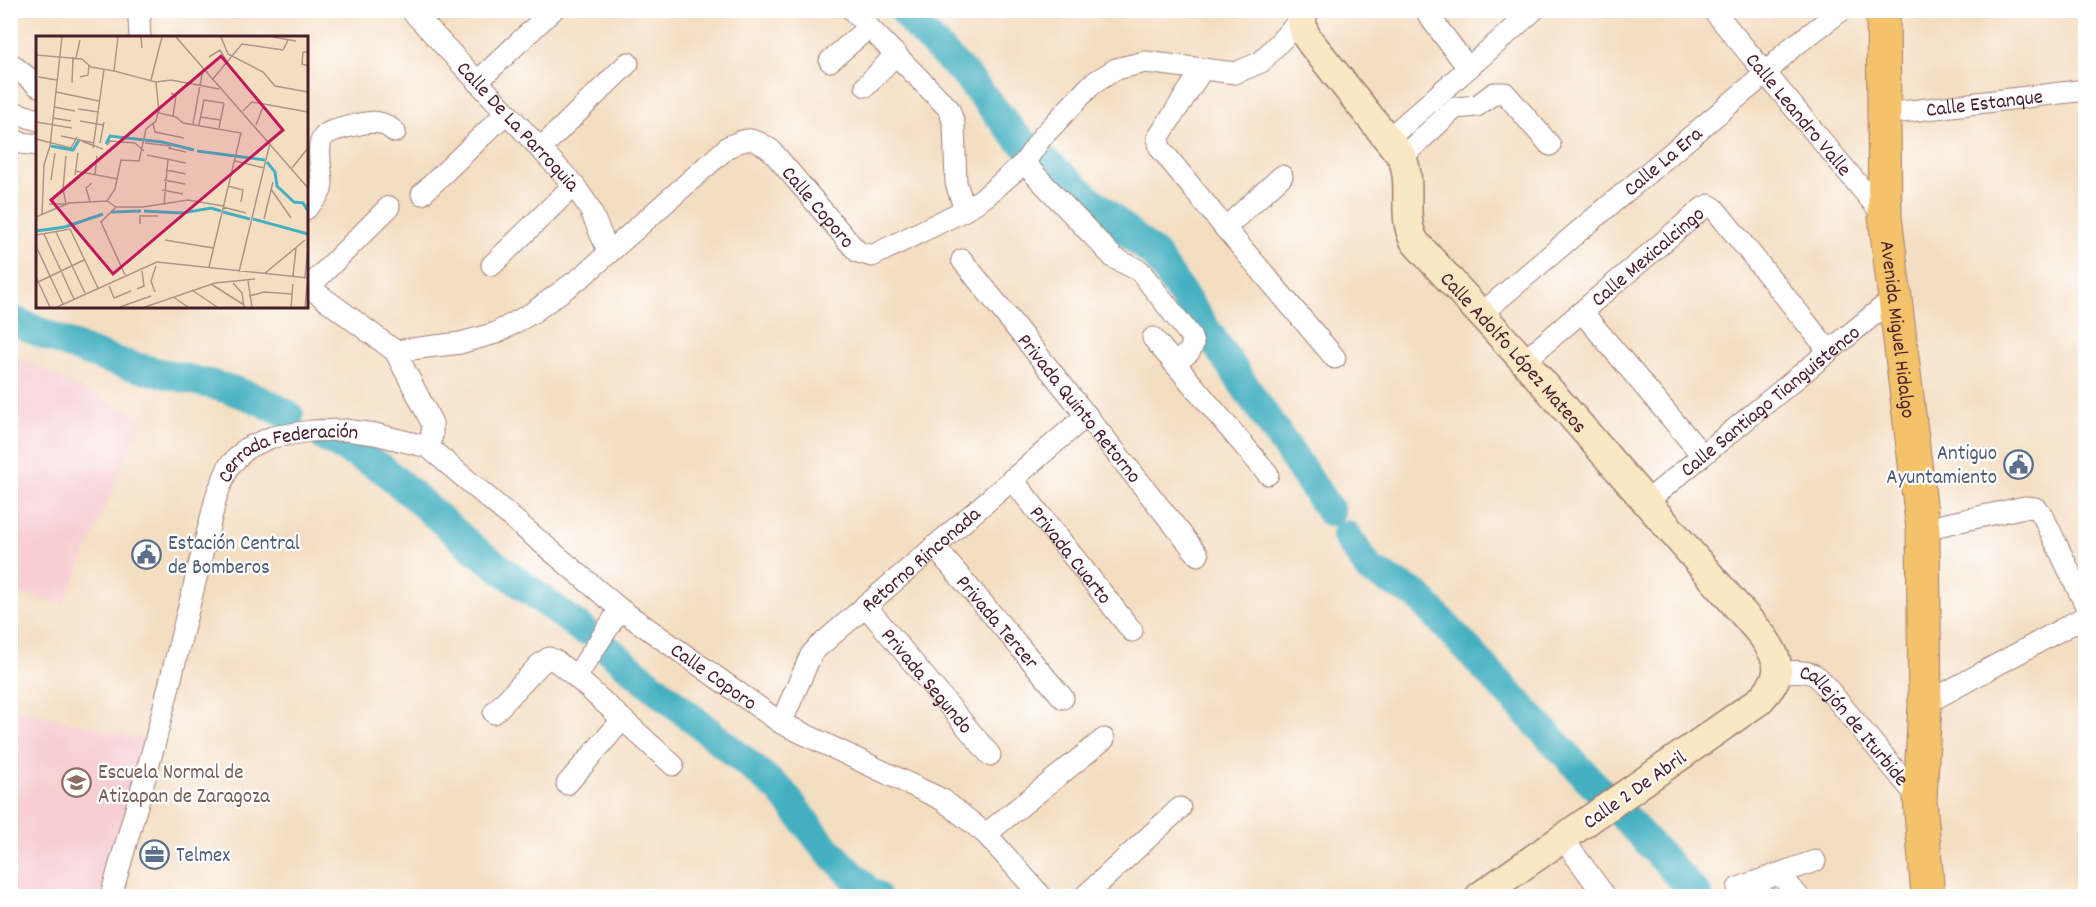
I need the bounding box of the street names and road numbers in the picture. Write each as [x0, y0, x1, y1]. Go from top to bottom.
street label: Calle Leandro Valle [1737, 47, 1857, 184]
street label: Calle De La Parroquia [448, 56, 586, 201]
street label: Calle Estanque [1924, 83, 2045, 127]
street label: Calle La Era [1618, 120, 1711, 205]
street label: Calle Coporo [773, 160, 860, 257]
street label: Calle Mexicalcingo [1586, 201, 1713, 315]
street label: Avenida Miguel Hidalgo [1870, 239, 1921, 420]
street label: Calle Adolfo López Mateos [1431, 266, 1593, 442]
street label: Calle Santiago Tianguistenco [1675, 319, 1868, 486]
street label: Privada Quinto Retorno [1008, 328, 1147, 491]
street label: Cerrada Federación [211, 418, 360, 488]
street label: Retorno Rinconada [856, 500, 989, 621]
street label: Privada Cuarto [1021, 500, 1118, 612]
street label: Privada Tercer [947, 570, 1045, 677]
street label: Privada Segundo [872, 623, 979, 742]
street label: Calle Coporo [663, 637, 762, 719]
street label: Callejón de Iturbide [1797, 659, 1915, 794]
street label: Calle 2 De Abril [1578, 745, 1694, 838]

